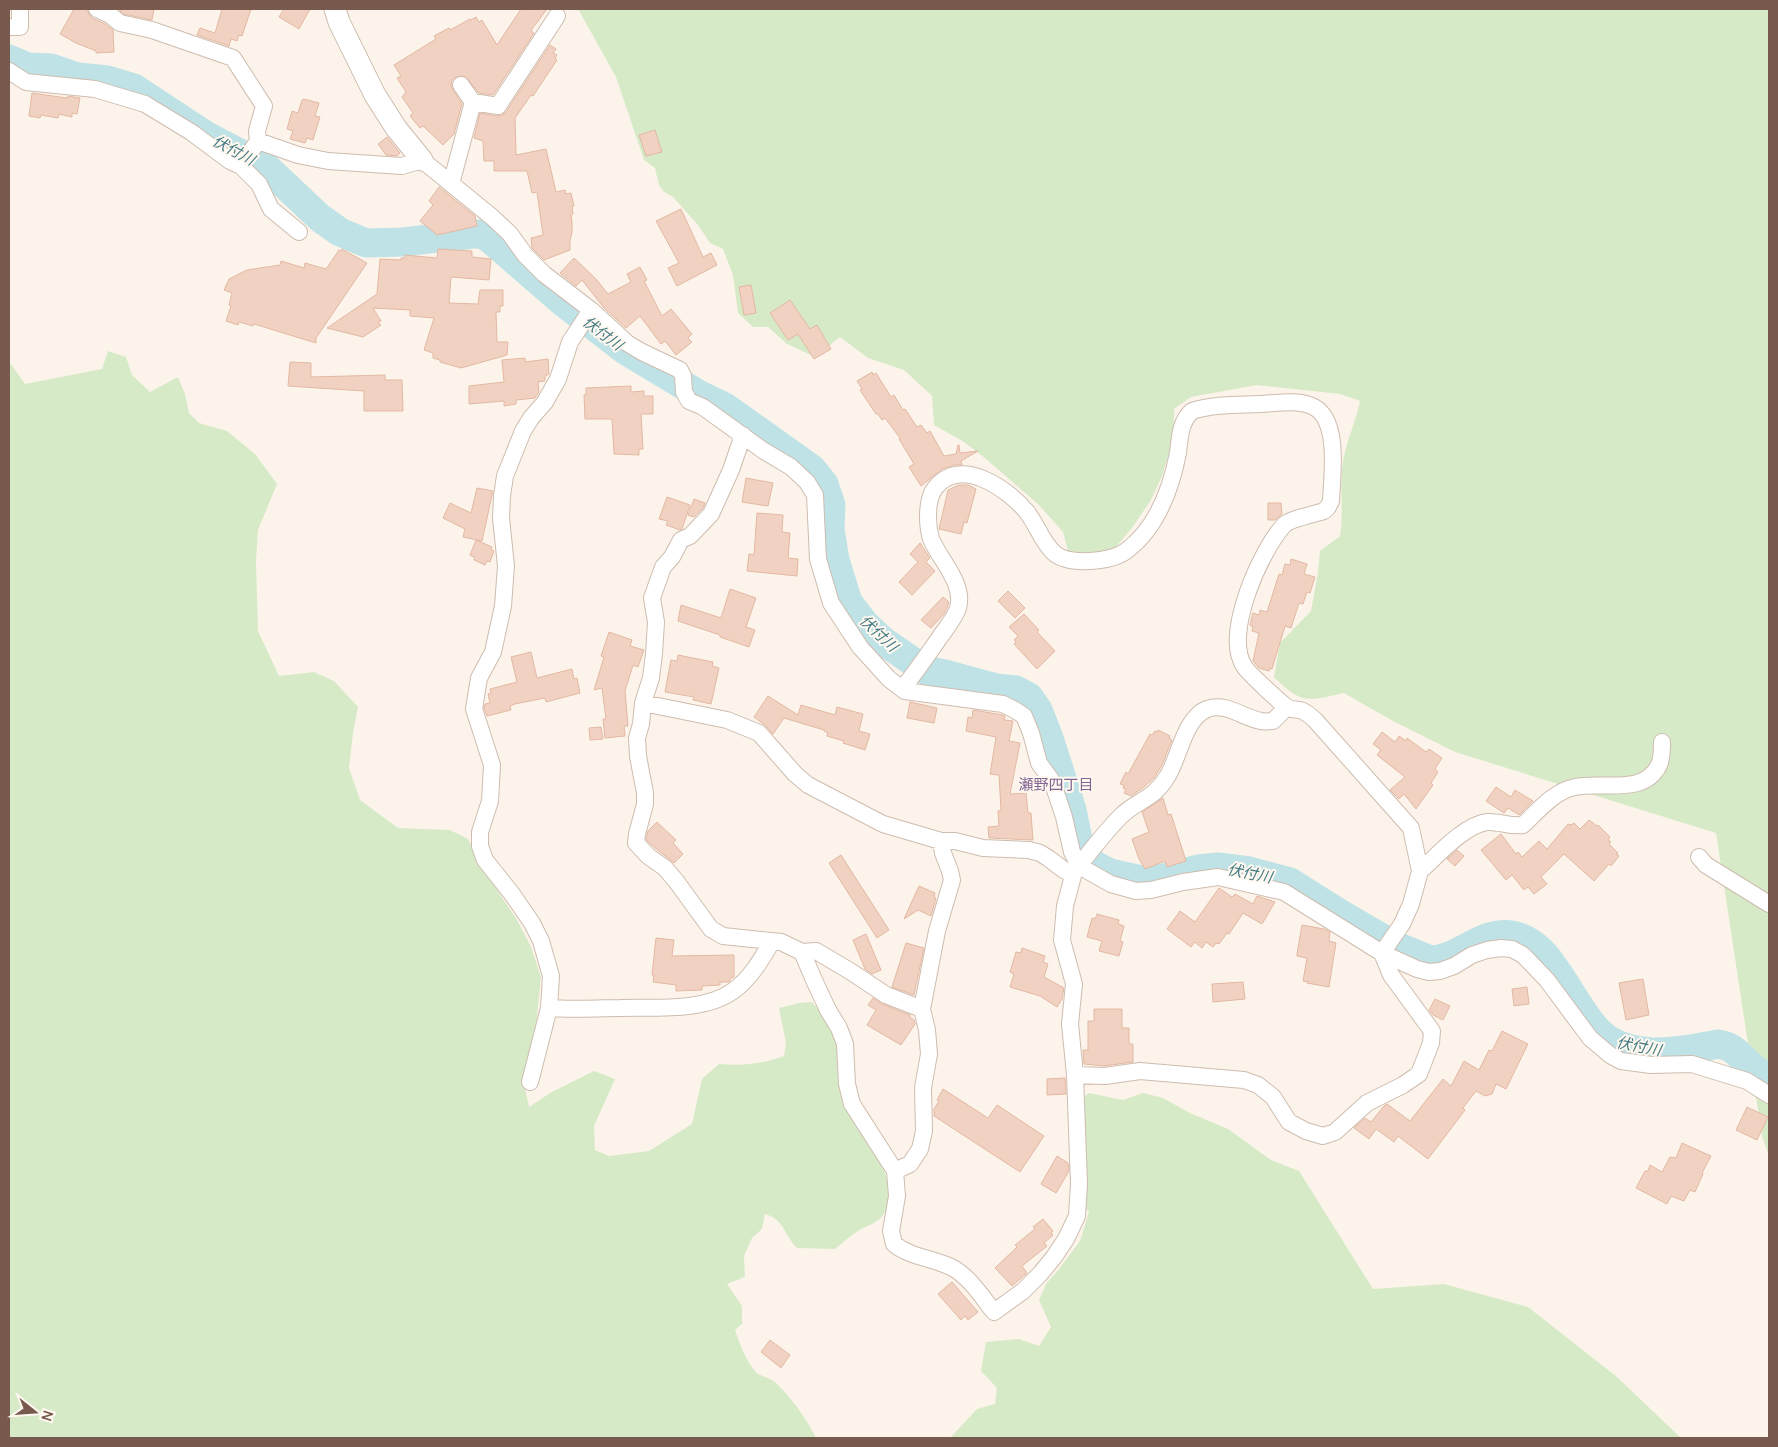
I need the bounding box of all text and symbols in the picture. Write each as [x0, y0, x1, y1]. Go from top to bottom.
water label: 伏付川 [209, 130, 261, 171]
water label: 伏付川 [579, 311, 629, 356]
water label: 伏付川 [855, 610, 904, 657]
district label: 瀬野四丁目 [1018, 774, 1094, 795]
water label: 伏付川 [1226, 858, 1276, 888]
water label: 伏付川 [1615, 1031, 1665, 1061]
north arrow [10, 1387, 60, 1437]
text: N [37, 1408, 58, 1424]

